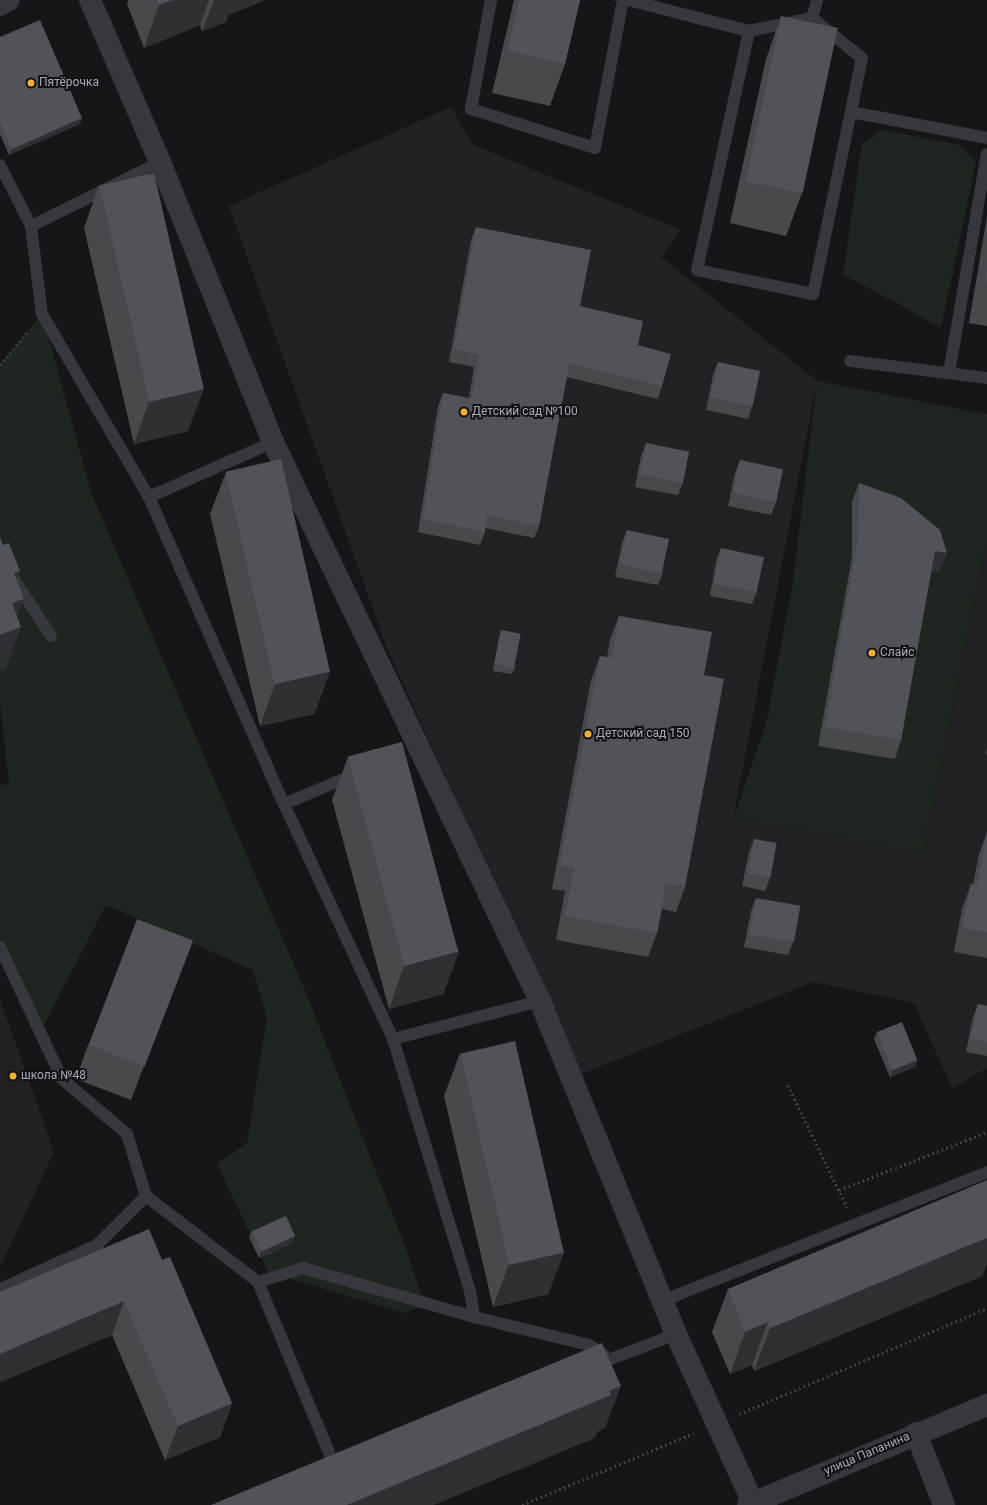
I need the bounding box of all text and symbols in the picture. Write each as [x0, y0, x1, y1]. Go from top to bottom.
place label: Пятёрочка [39, 76, 99, 90]
marker: Пятёрочка [26, 78, 36, 88]
place label: Детский сад №100 [472, 405, 578, 419]
marker: Детский сад №100 [459, 407, 469, 417]
place label: Слайс [880, 646, 914, 660]
marker: Слайс [867, 648, 877, 658]
place label: Детский сад 150 [596, 727, 689, 741]
marker: Детский сад 150 [583, 729, 593, 739]
place label: школа №48 [21, 1069, 86, 1083]
marker: школа №48 [8, 1071, 18, 1081]
street label: улица Папанина [822, 1429, 912, 1479]

